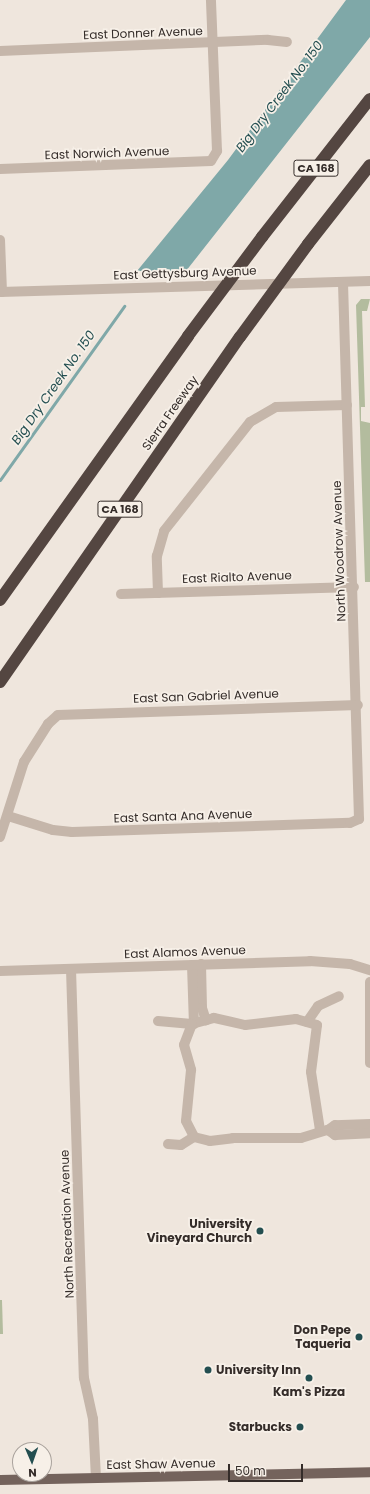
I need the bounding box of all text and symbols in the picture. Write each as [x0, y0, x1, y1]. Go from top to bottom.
street label: East Donner Avenue [83, 24, 203, 42]
water label: Big Dry Creek No. 150 [233, 38, 327, 156]
street label: East Norwich Avenue [44, 144, 170, 162]
road number: CA 168 [293, 159, 339, 177]
street label: East Gettysburg Avenue [113, 263, 257, 283]
water label: Big Dry Creek No. 150 [9, 328, 99, 448]
street label: Sierra Freeway [139, 373, 201, 453]
street label: North Woodrow Avenue [329, 480, 349, 622]
road number: CA 168 [97, 500, 143, 518]
street label: East Rialto Avenue [182, 568, 292, 586]
street label: East San Gabriel Avenue [133, 686, 279, 706]
street label: East Santa Ana Avenue [113, 806, 253, 826]
street label: East Alamos Avenue [124, 943, 246, 961]
street label: North Recreation Avenue [57, 1149, 77, 1299]
place label: University Vineyard Church [147, 1217, 252, 1245]
marker: University Vineyard Church [255, 1226, 265, 1236]
place label: Don Pepe Taqueria [294, 1323, 351, 1351]
marker: Don Pepe Taqueria [354, 1332, 364, 1342]
place label: University Inn [216, 1363, 301, 1377]
marker: University Inn [203, 1365, 213, 1375]
marker: Kam's Pizza [304, 1373, 314, 1383]
place label: Kam's Pizza [273, 1385, 345, 1399]
place label: Starbucks [229, 1420, 292, 1434]
marker: Starbucks [295, 1422, 305, 1432]
north arrow [12, 1442, 52, 1482]
street label: East Shaw Avenue [106, 1456, 216, 1472]
scale bar [230, 1456, 305, 1482]
text: 50 m [235, 1462, 266, 1479]
text: N [28, 1465, 37, 1481]

